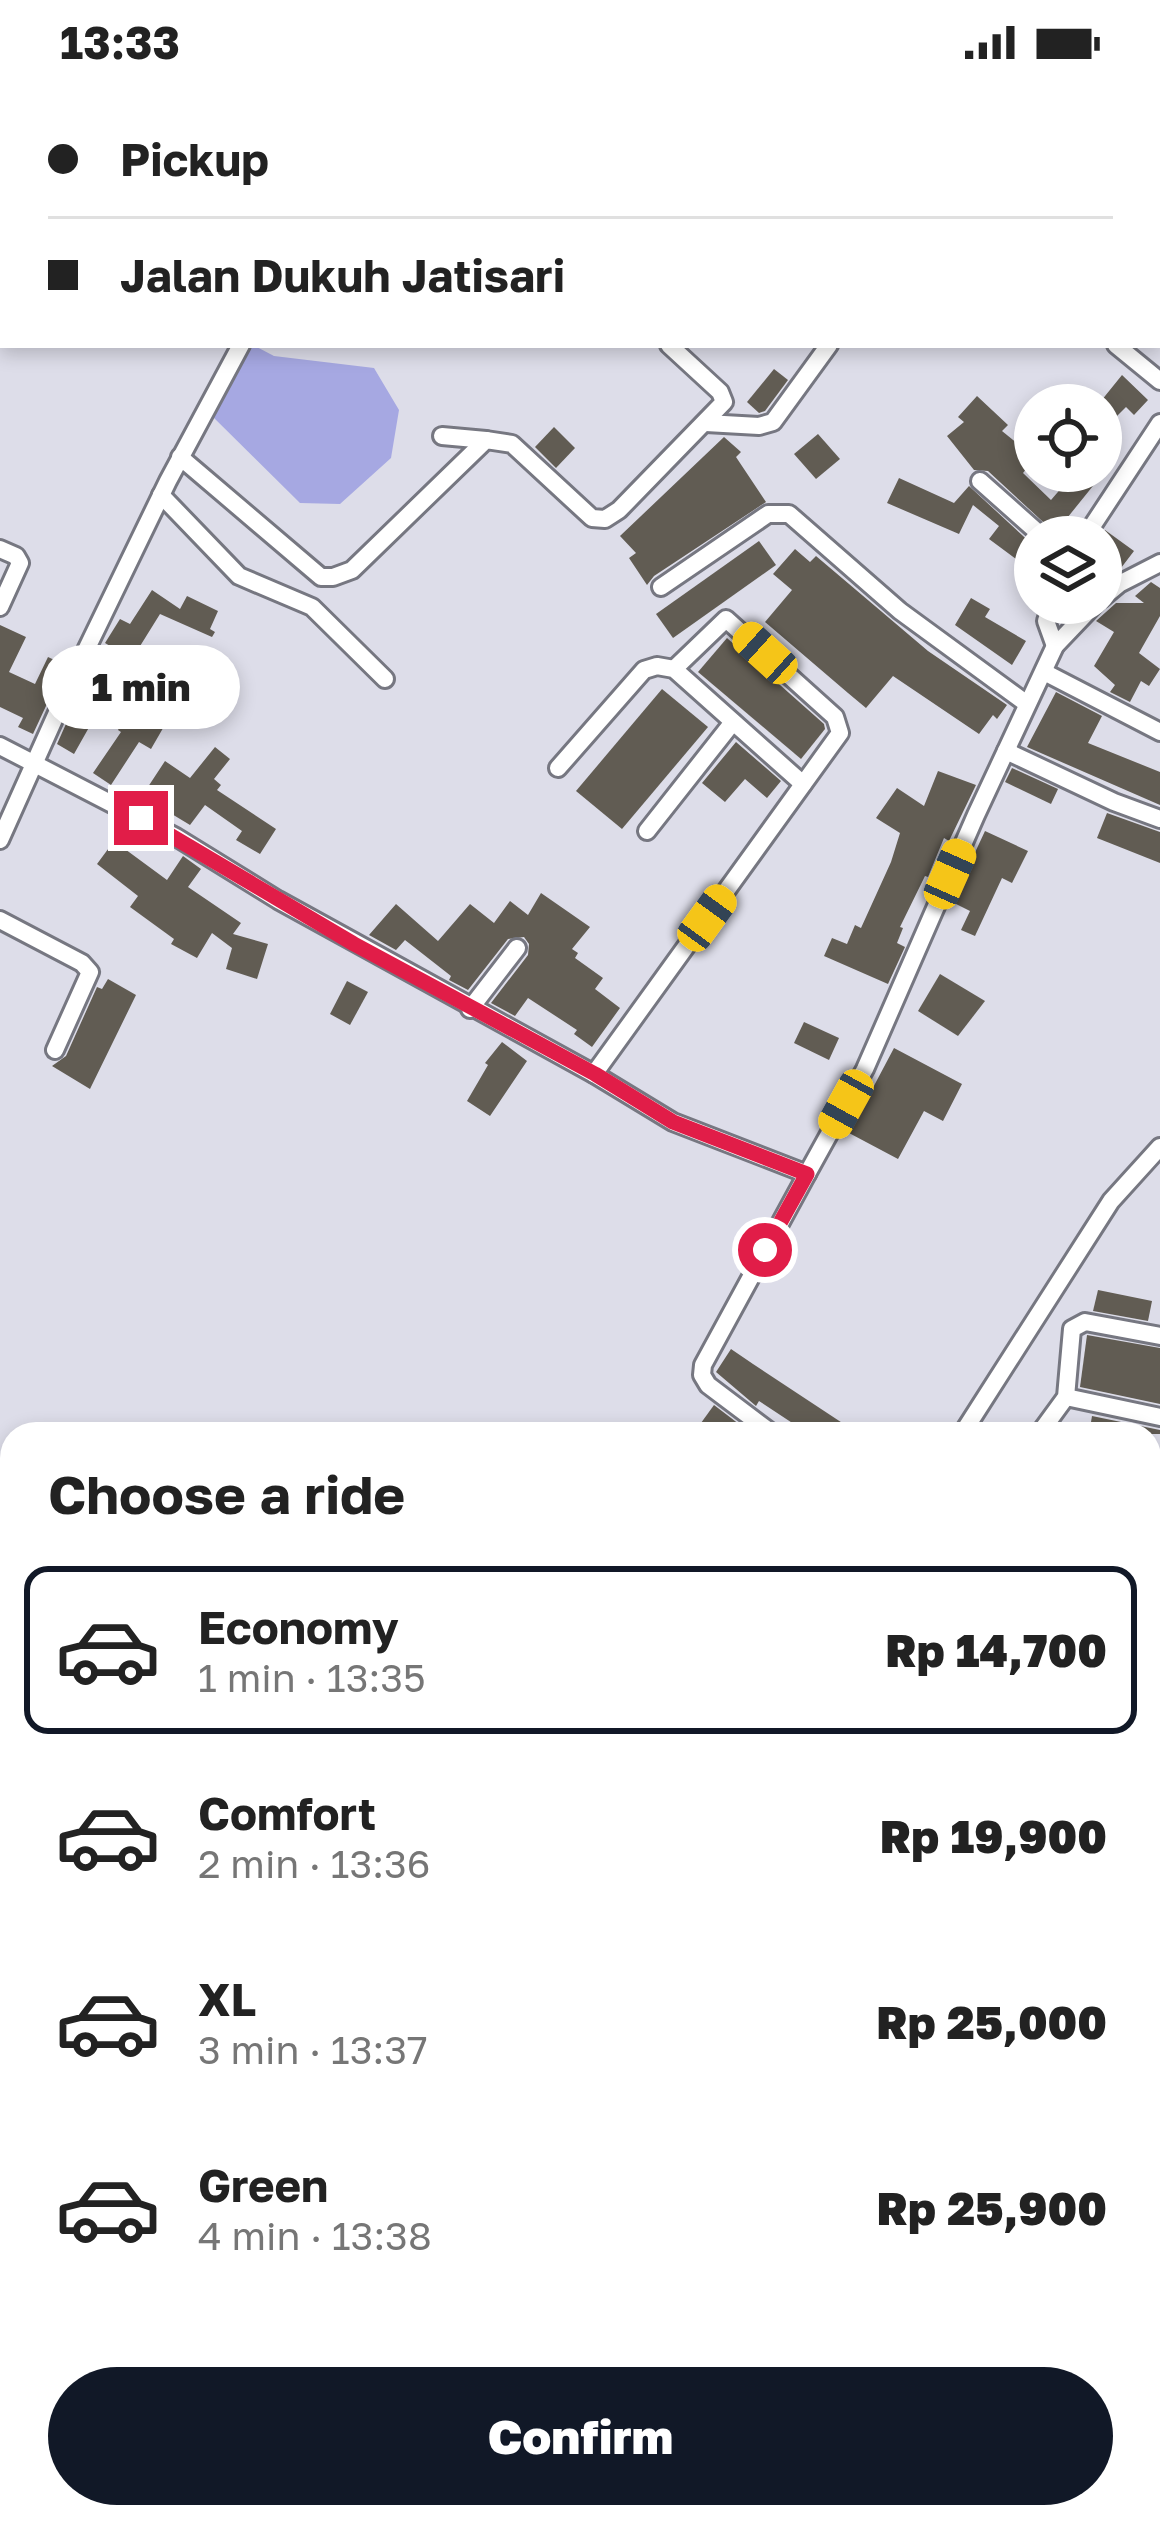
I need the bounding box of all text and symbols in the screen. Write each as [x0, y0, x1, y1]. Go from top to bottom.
text: 13:33 [60, 15, 180, 69]
text: Pickup [120, 132, 269, 186]
text: Jalan Dukuh Jatisari [120, 248, 565, 302]
map controls [1014, 384, 1122, 624]
button: locate [1014, 384, 1122, 492]
button: layers [1014, 516, 1122, 624]
car [726, 616, 804, 690]
callout: 1 min [42, 644, 240, 728]
text: 1 min [91, 663, 191, 710]
route end [114, 791, 168, 845]
car [919, 834, 981, 914]
car [671, 878, 743, 958]
car [813, 1064, 879, 1144]
route start [738, 1223, 792, 1277]
text: Choose a ride [48, 1461, 405, 1526]
icon: car [54, 1596, 162, 1704]
text: Economy [198, 1600, 399, 1654]
text: Rp 14,700 [885, 1623, 1107, 1677]
text: 1 min · 13:35 [198, 1654, 426, 1701]
icon: car [54, 1782, 162, 1890]
text: Comfort [198, 1786, 376, 1840]
text: Rp 19,900 [880, 1809, 1107, 1863]
text: 2 min · 13:36 [198, 1840, 430, 1887]
icon: car [54, 1968, 162, 2076]
text: XL [198, 1972, 256, 2026]
text: Rp 25,000 [876, 1995, 1107, 2049]
text: 3 min · 13:37 [198, 2026, 428, 2073]
icon: car [54, 2154, 162, 2262]
text: Green [198, 2158, 328, 2212]
text: Rp 25,900 [877, 2181, 1107, 2235]
text: 4 min · 13:38 [198, 2212, 432, 2259]
button: Confirm [48, 2367, 1113, 2505]

